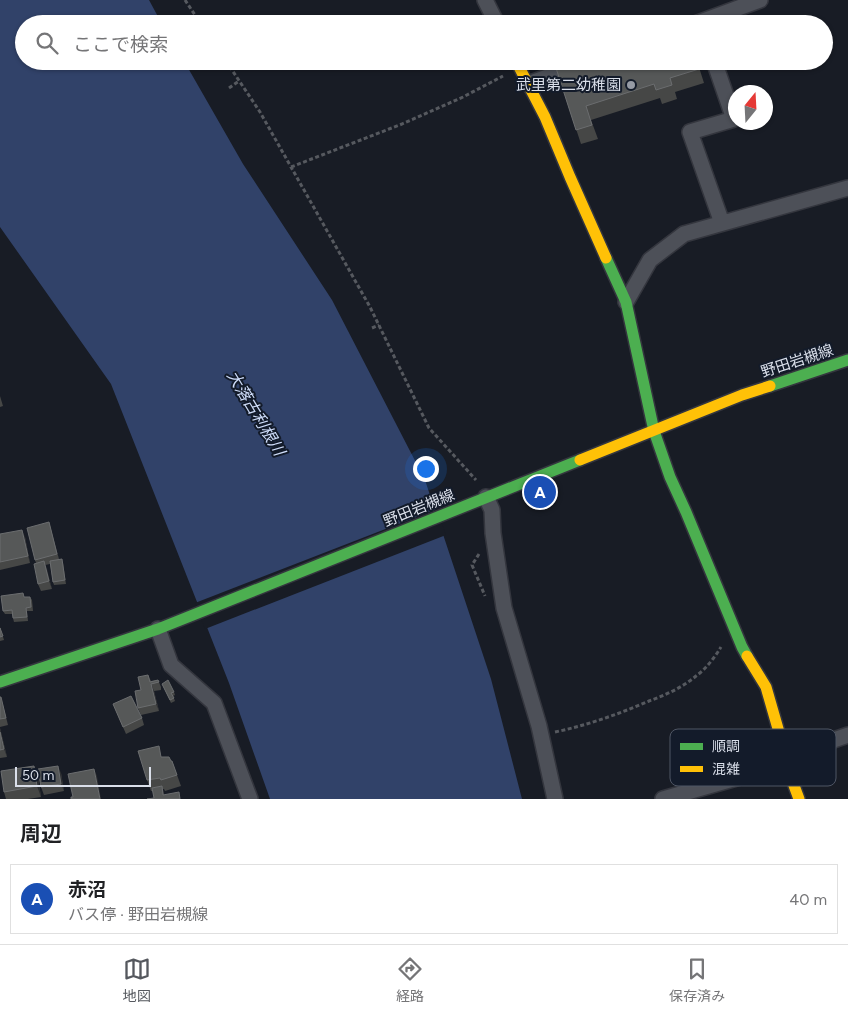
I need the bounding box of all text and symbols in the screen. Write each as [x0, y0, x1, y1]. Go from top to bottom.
search box [15, 15, 833, 70]
icon: search [33, 29, 61, 57]
text: ここで検索 [73, 33, 168, 56]
place label: 武里第二幼稚園 [516, 76, 621, 94]
marker: 武里第二幼稚園 [625, 79, 637, 91]
north arrow [728, 85, 773, 130]
street label: 野田岩槻線 [759, 341, 835, 381]
water label: 大落古利根川 [223, 367, 290, 461]
your location [413, 456, 439, 482]
pin: A [524, 473, 556, 511]
street label: 野田岩槻線 [381, 486, 457, 530]
legend [670, 729, 836, 786]
text: 順調 [712, 738, 740, 755]
text: 混雑 [712, 761, 740, 778]
scale bar [15, 764, 151, 787]
text: 50 m [22, 767, 54, 784]
text: 周辺 [20, 821, 62, 846]
text: 赤沼 [68, 878, 106, 901]
text: A [31, 890, 43, 909]
text: 40 m [789, 890, 827, 909]
text: バス停 · 野田岩槻線 [68, 905, 208, 924]
tab: 地図 [123, 955, 151, 1005]
tab: 経路 [396, 955, 424, 1005]
tab: 保存済み [669, 955, 725, 1005]

